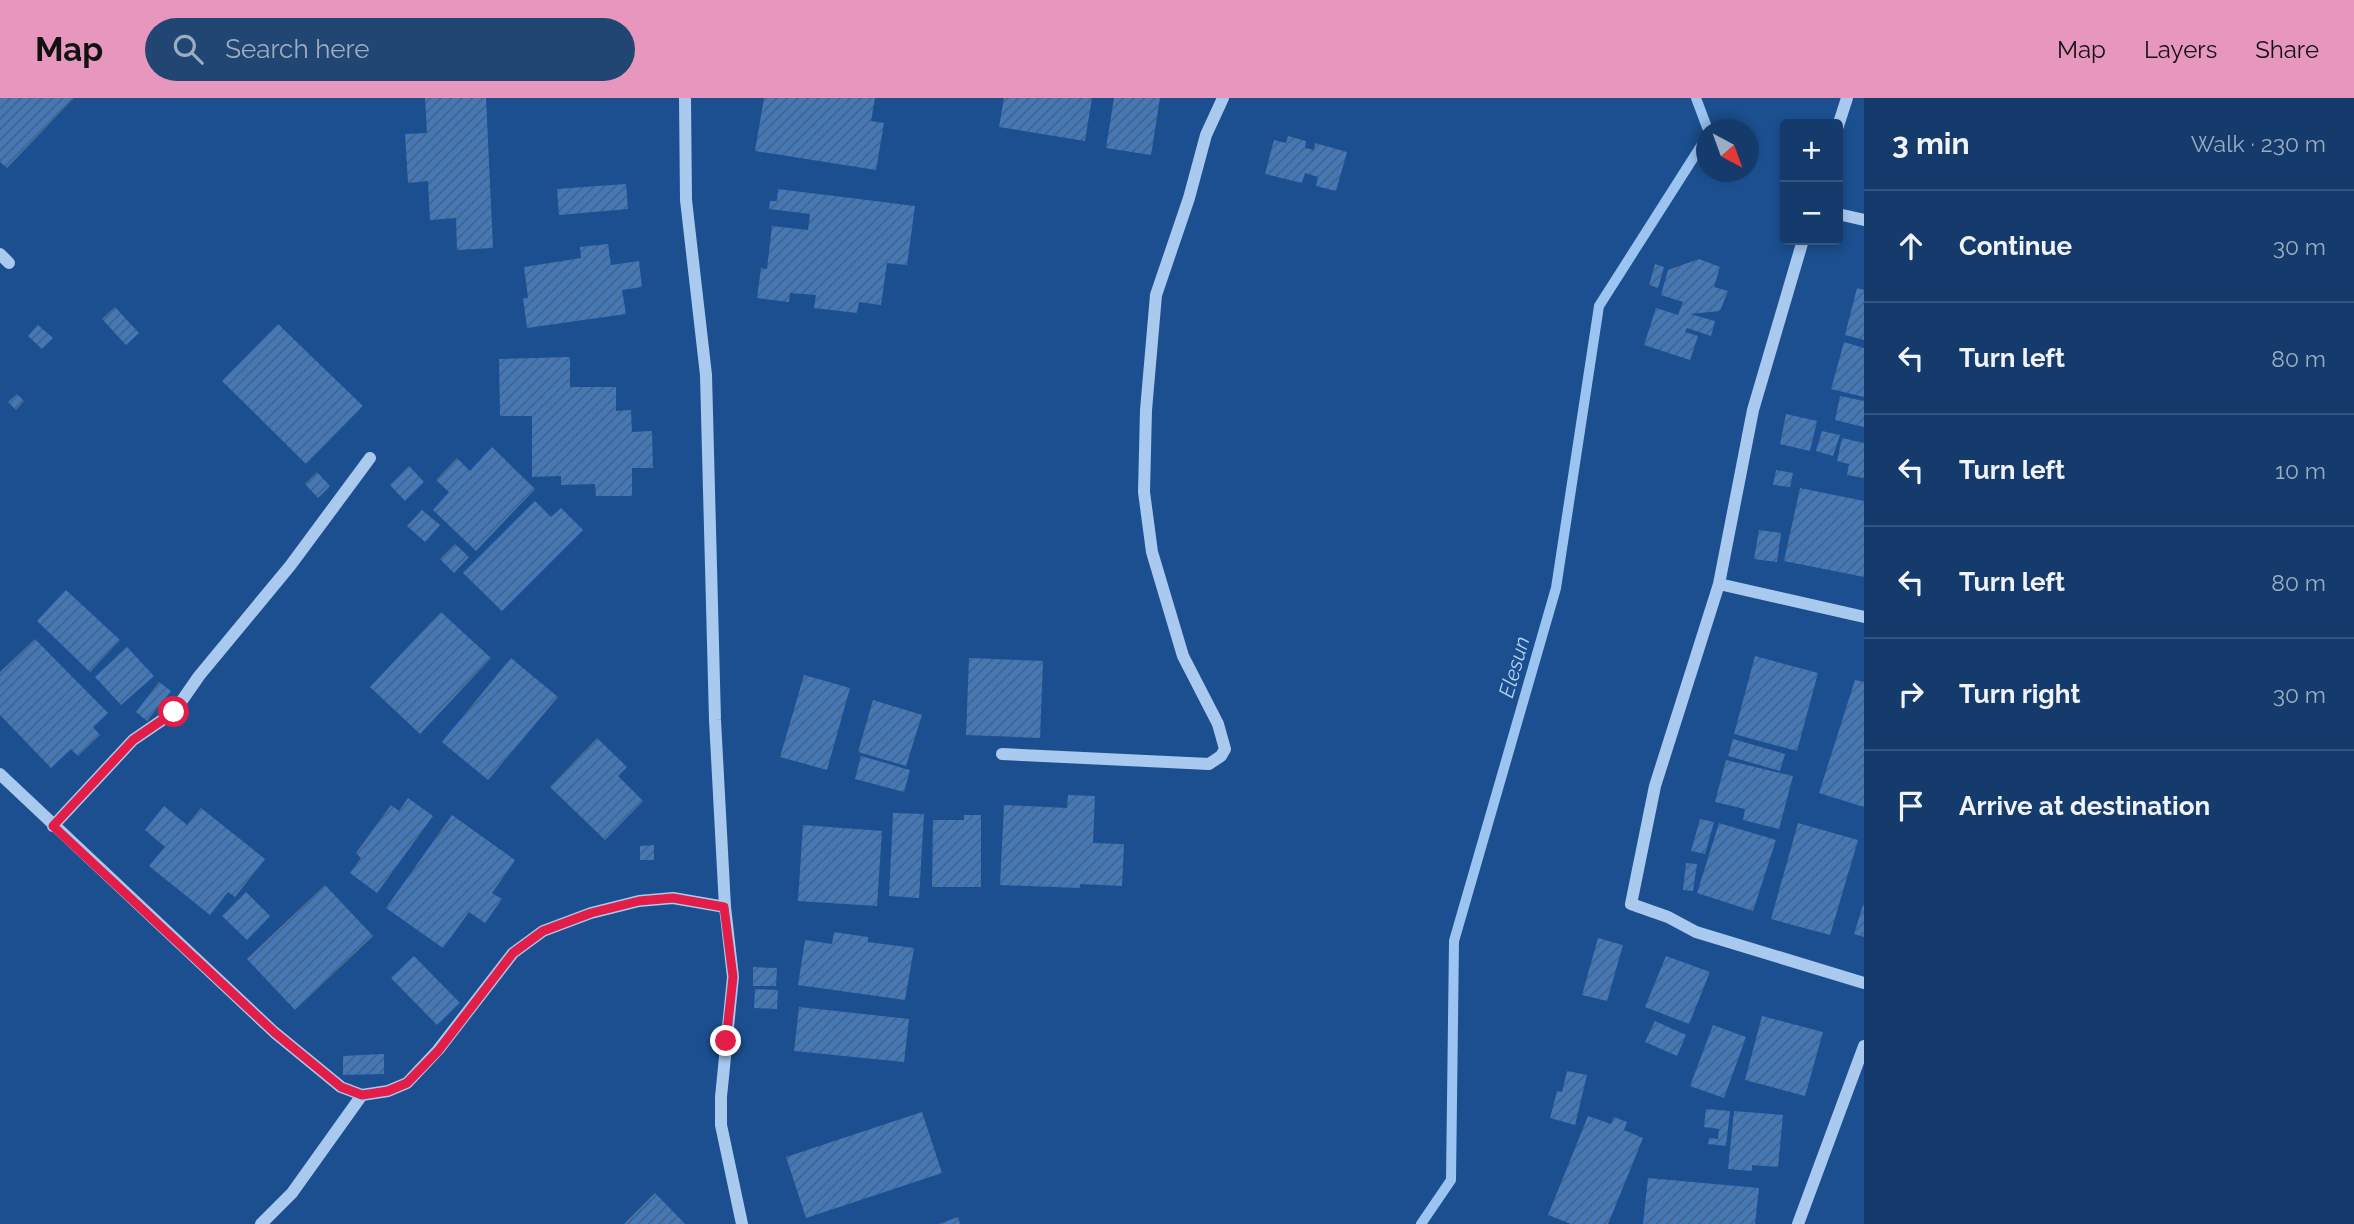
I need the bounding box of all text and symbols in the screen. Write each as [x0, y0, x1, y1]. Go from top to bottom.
search box [145, 18, 635, 81]
text: Map [35, 30, 103, 69]
icon: search [169, 30, 207, 68]
text: Search here [225, 34, 370, 64]
text: Map [2057, 35, 2106, 64]
text: Layers [2144, 35, 2217, 64]
text: Share [2255, 35, 2319, 64]
north arrow [1696, 119, 1759, 182]
map controls [1780, 119, 1843, 245]
button: + [1780, 119, 1843, 182]
text: 3 min [1892, 126, 1970, 161]
text: Walk · 230 m [2191, 130, 2326, 157]
button: − [1780, 182, 1843, 245]
icon: ahead [1892, 227, 1930, 265]
text: Continue [1959, 231, 2072, 261]
text: 30 m [2273, 233, 2326, 260]
icon: left [1892, 339, 1930, 377]
text: Turn left [1959, 343, 2065, 373]
text: 80 m [2271, 345, 2326, 372]
icon: left [1892, 451, 1930, 489]
text: Turn left [1959, 455, 2065, 485]
text: 10 m [2275, 457, 2326, 484]
icon: left [1892, 563, 1930, 601]
text: Turn left [1959, 567, 2065, 597]
text: 80 m [2271, 569, 2326, 596]
water label: Elesun [1493, 634, 1535, 700]
icon: right [1892, 675, 1930, 713]
text: Turn right [1959, 679, 2080, 709]
text: 30 m [2273, 681, 2326, 708]
route start [158, 696, 189, 727]
icon: arrive [1892, 787, 1930, 825]
text: Arrive at destination [1959, 791, 2210, 821]
route end [710, 1025, 741, 1056]

